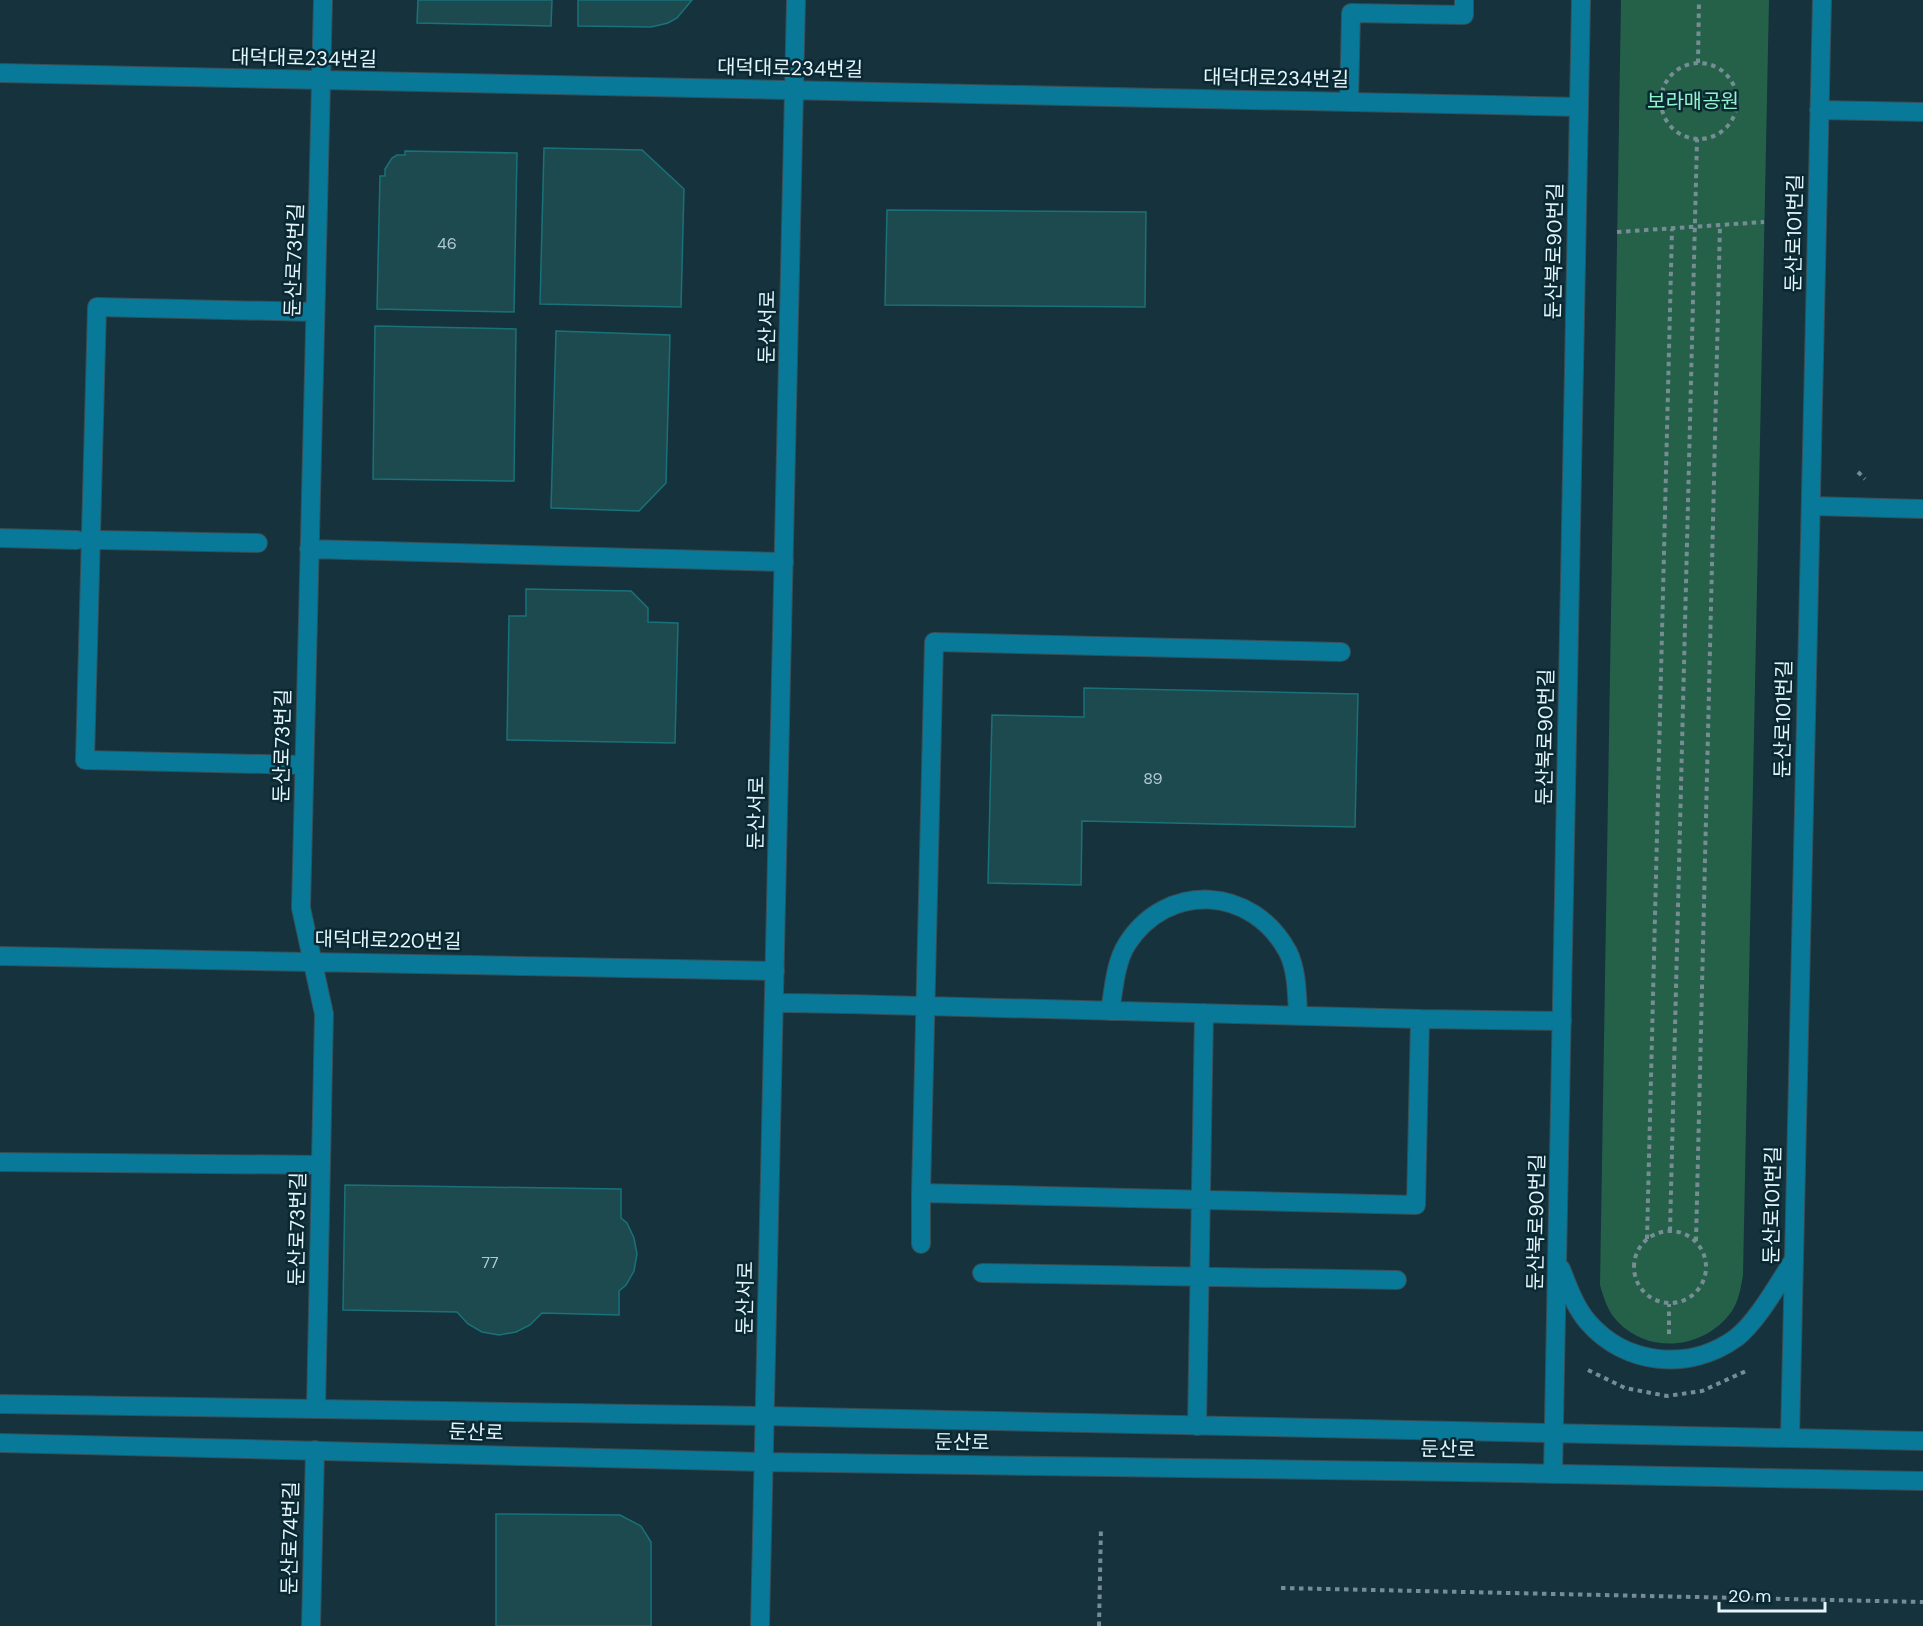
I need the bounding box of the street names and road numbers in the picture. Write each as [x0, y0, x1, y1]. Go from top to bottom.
street label: 대덕대로234번길 [231, 44, 377, 72]
street label: 대덕대로234번길 [717, 54, 863, 82]
street label: 대덕대로234번길 [1203, 64, 1349, 92]
street label: 둔산로101번길 [1780, 174, 1808, 292]
street label: 둔산북로90번길 [1540, 182, 1568, 320]
street label: 둔산로73번길 [279, 203, 309, 317]
street label: 둔산서로 [753, 290, 781, 364]
street label: 둔산로101번길 [1769, 660, 1797, 778]
street label: 둔산북로90번길 [1531, 668, 1559, 806]
street label: 둔산로73번길 [268, 689, 296, 803]
street label: 둔산서로 [742, 776, 770, 850]
street label: 대덕대로220번길 [314, 926, 462, 954]
street label: 둔산로101번길 [1758, 1146, 1786, 1264]
street label: 둔산북로90번길 [1522, 1153, 1550, 1291]
street label: 둔산로73번길 [283, 1172, 311, 1286]
street label: 둔산서로 [731, 1261, 759, 1335]
street label: 둔산로 [448, 1418, 504, 1446]
street label: 둔산로 [934, 1429, 990, 1455]
street label: 둔산로 [1420, 1436, 1476, 1462]
street label: 둔산로74번길 [276, 1481, 304, 1595]

